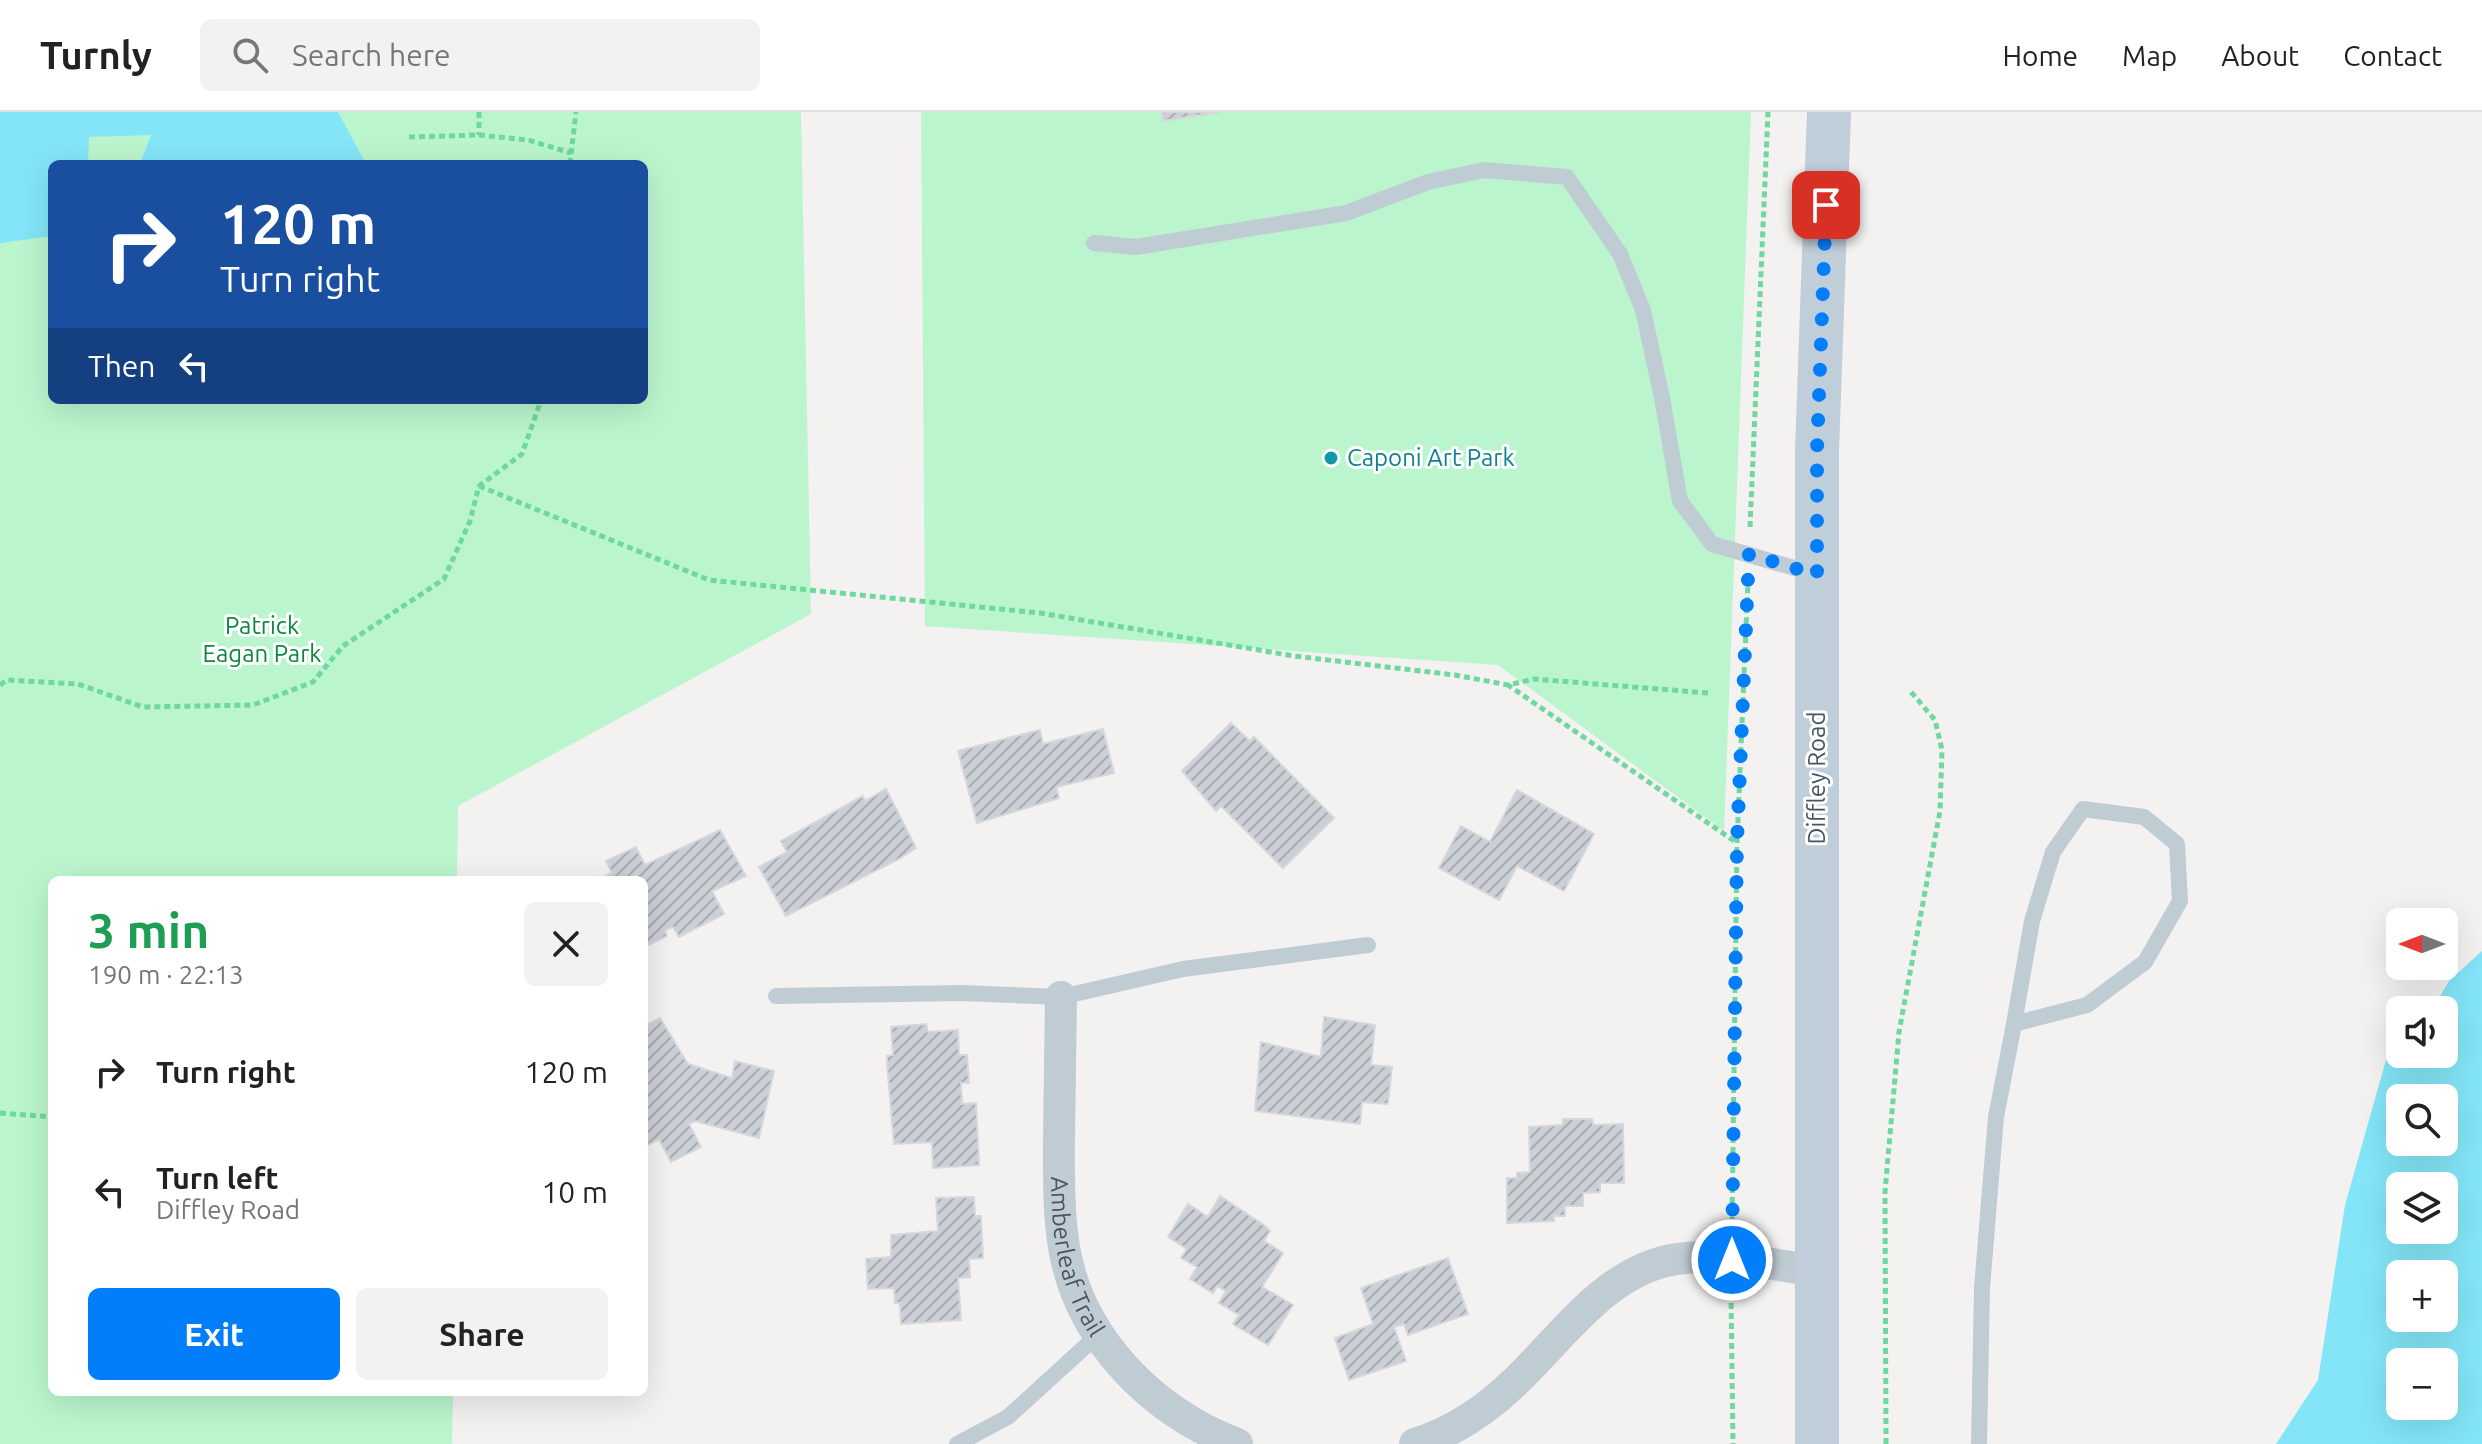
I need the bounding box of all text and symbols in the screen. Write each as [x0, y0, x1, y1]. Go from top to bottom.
search box [200, 19, 760, 91]
icon: search [228, 33, 272, 77]
text: Turnly [40, 34, 152, 76]
text: Search here [292, 38, 451, 72]
text: Home [2003, 40, 2078, 71]
text: Map [2122, 40, 2177, 71]
text: About [2221, 40, 2299, 71]
text: Contact [2343, 40, 2442, 71]
pin [1792, 171, 1860, 239]
icon: arrive [1804, 183, 1848, 227]
icon: right [88, 192, 192, 296]
text: 120 m [220, 192, 376, 255]
text: Turn right [220, 258, 380, 299]
icon: left [172, 344, 216, 388]
text: Then [88, 349, 156, 383]
place label: Caponi Art Park [1347, 444, 1515, 471]
marker: Caponi Art Park [1322, 449, 1340, 467]
park label: Patrick Eagan Park [203, 612, 321, 667]
street label: Diffley Road [1803, 712, 1830, 844]
button: close [524, 902, 608, 986]
text: 3 min [88, 903, 209, 957]
north arrow [2386, 908, 2458, 980]
map controls [2386, 908, 2458, 1420]
text: 190 m · 22:13 [88, 960, 244, 989]
button: sound [2386, 996, 2458, 1068]
icon: right [88, 1050, 132, 1094]
text: Turn right [156, 1055, 296, 1089]
text: 120 m [524, 1055, 608, 1089]
button: search [2386, 1084, 2458, 1156]
text: Turn left [156, 1161, 278, 1195]
icon: left [88, 1170, 132, 1214]
button: layers [2386, 1172, 2458, 1244]
text: 10 m [541, 1175, 608, 1209]
street label: Amberleaf Trail [1046, 1176, 1110, 1341]
text: Diffley Road [156, 1195, 300, 1224]
position arrow [1690, 1218, 1774, 1302]
button: + [2386, 1260, 2458, 1332]
button: Exit [88, 1288, 340, 1380]
button: Share [356, 1288, 608, 1380]
button: − [2386, 1348, 2458, 1420]

